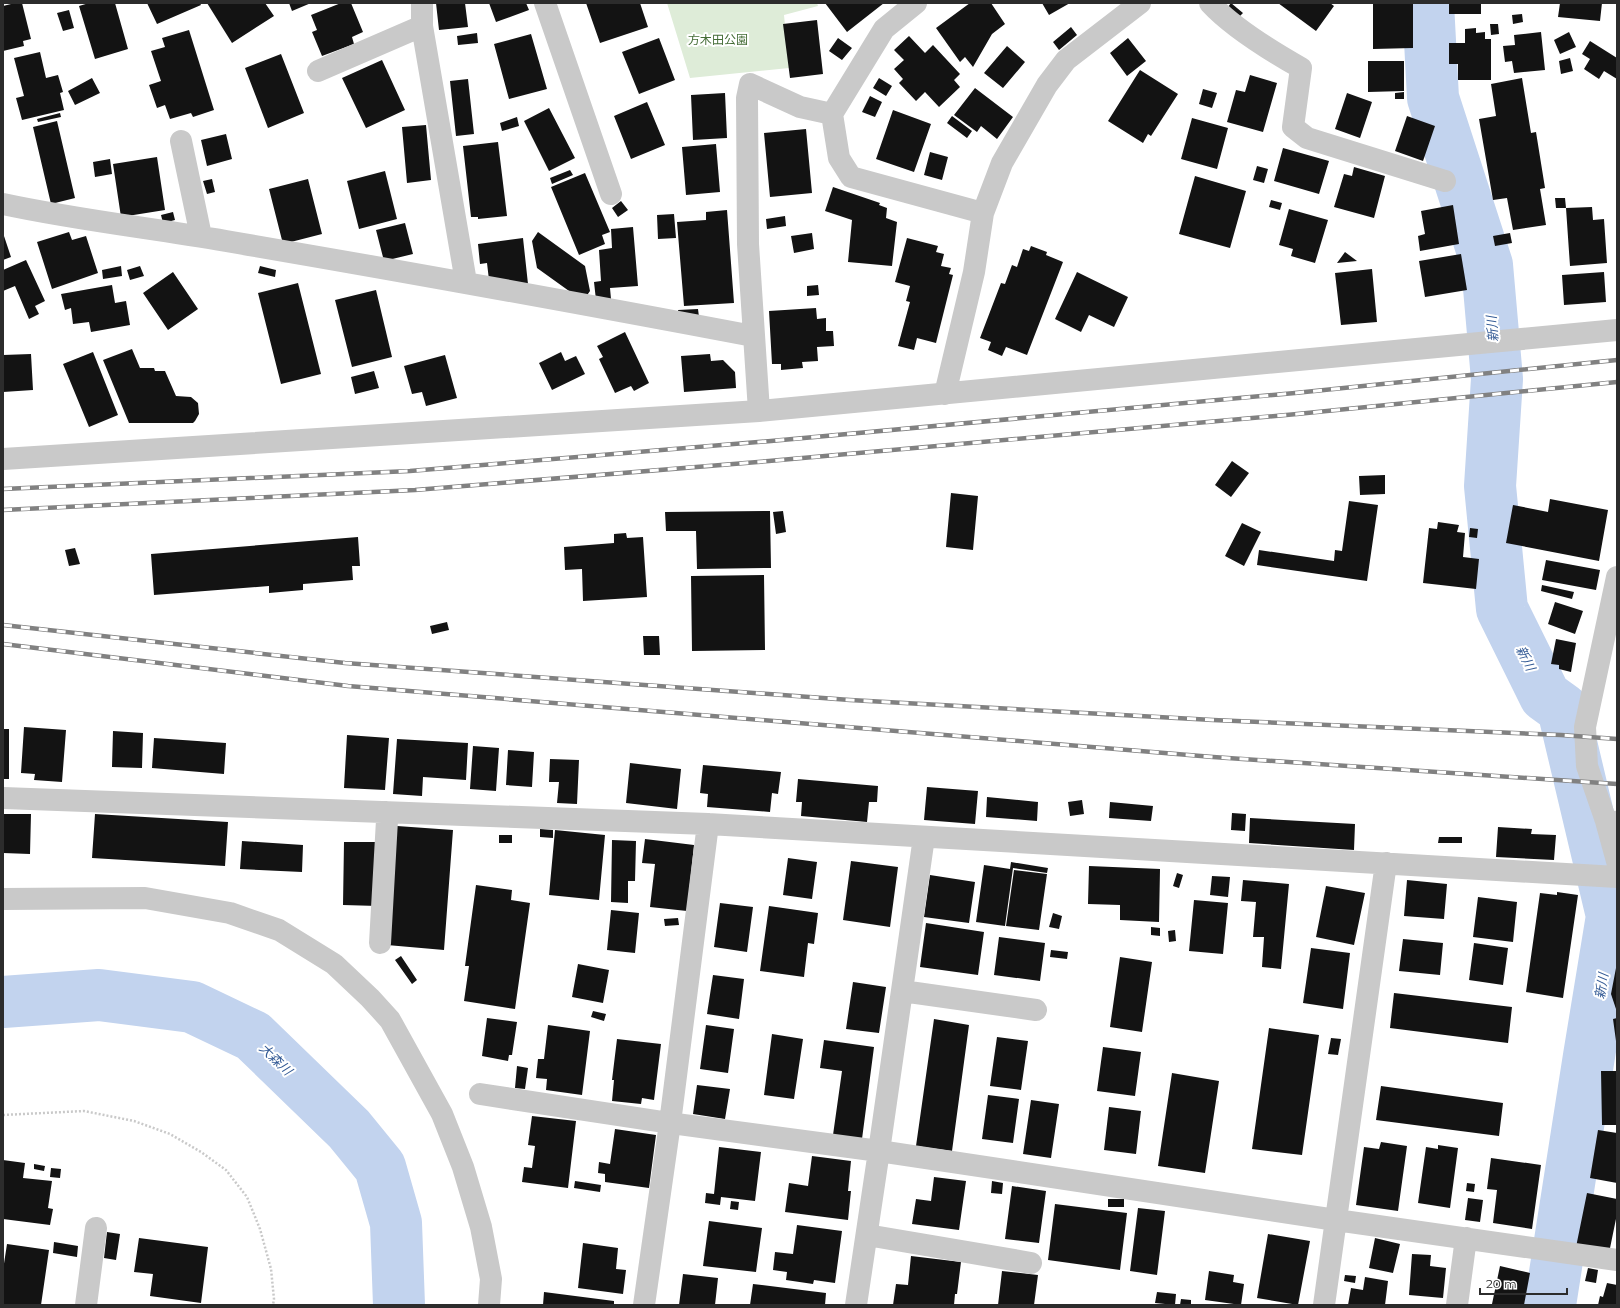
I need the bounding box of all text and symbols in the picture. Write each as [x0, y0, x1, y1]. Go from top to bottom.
park label: 方木田公園 [688, 32, 748, 47]
water label: 新川 [1483, 313, 1501, 343]
water label: 新川 [1513, 643, 1540, 675]
water label: 新川 [1591, 970, 1611, 1000]
water label: 大森川 [256, 1040, 297, 1080]
scale bar [1480, 1270, 1567, 1296]
text: 20 m [1486, 1276, 1517, 1291]

